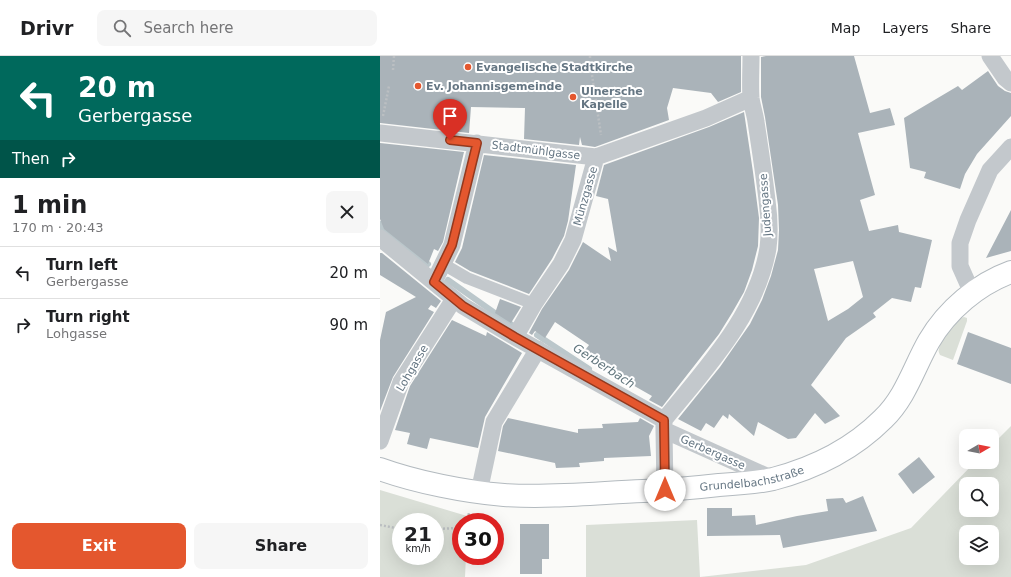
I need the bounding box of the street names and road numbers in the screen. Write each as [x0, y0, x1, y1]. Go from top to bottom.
street label: Stadtmühlgasse [491, 139, 581, 162]
street label: Münzgasse [571, 165, 600, 227]
street label: Judengasse [757, 173, 774, 238]
street label: Lohgasse [394, 342, 431, 394]
street label: Gerbergasse [678, 432, 748, 473]
street label: Grundelbachstraße [699, 464, 806, 494]

